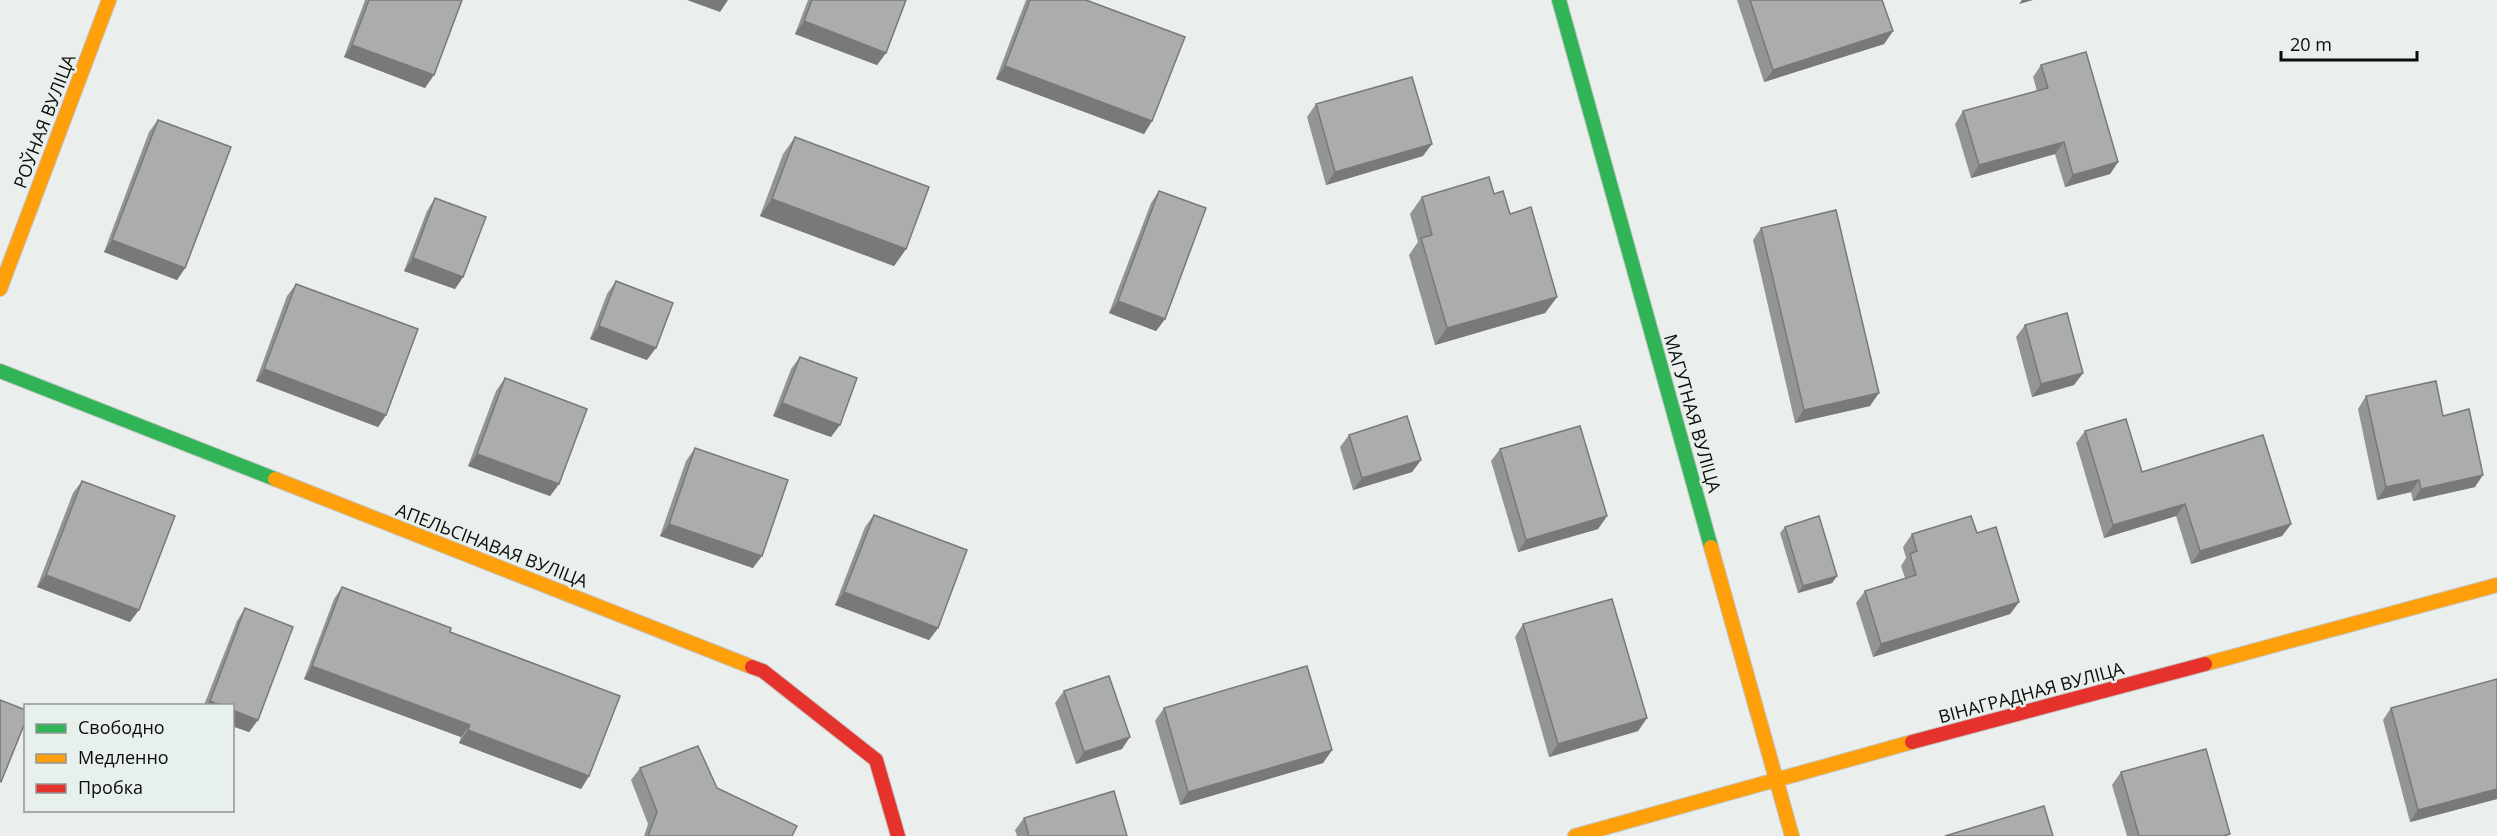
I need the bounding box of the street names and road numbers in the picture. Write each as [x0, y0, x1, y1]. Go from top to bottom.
street label: РОЎНАЯ ВУЛІЦА [7, 50, 81, 191]
street label: МАГУТНАЯ ВУЛІЦА [1659, 331, 1727, 496]
street label: АПЕЛЬСІНАВАЯ ВУЛІЦА [393, 497, 592, 593]
street label: ВІНАГРАДНАЯ ВУЛІЦА [1936, 656, 2127, 728]

